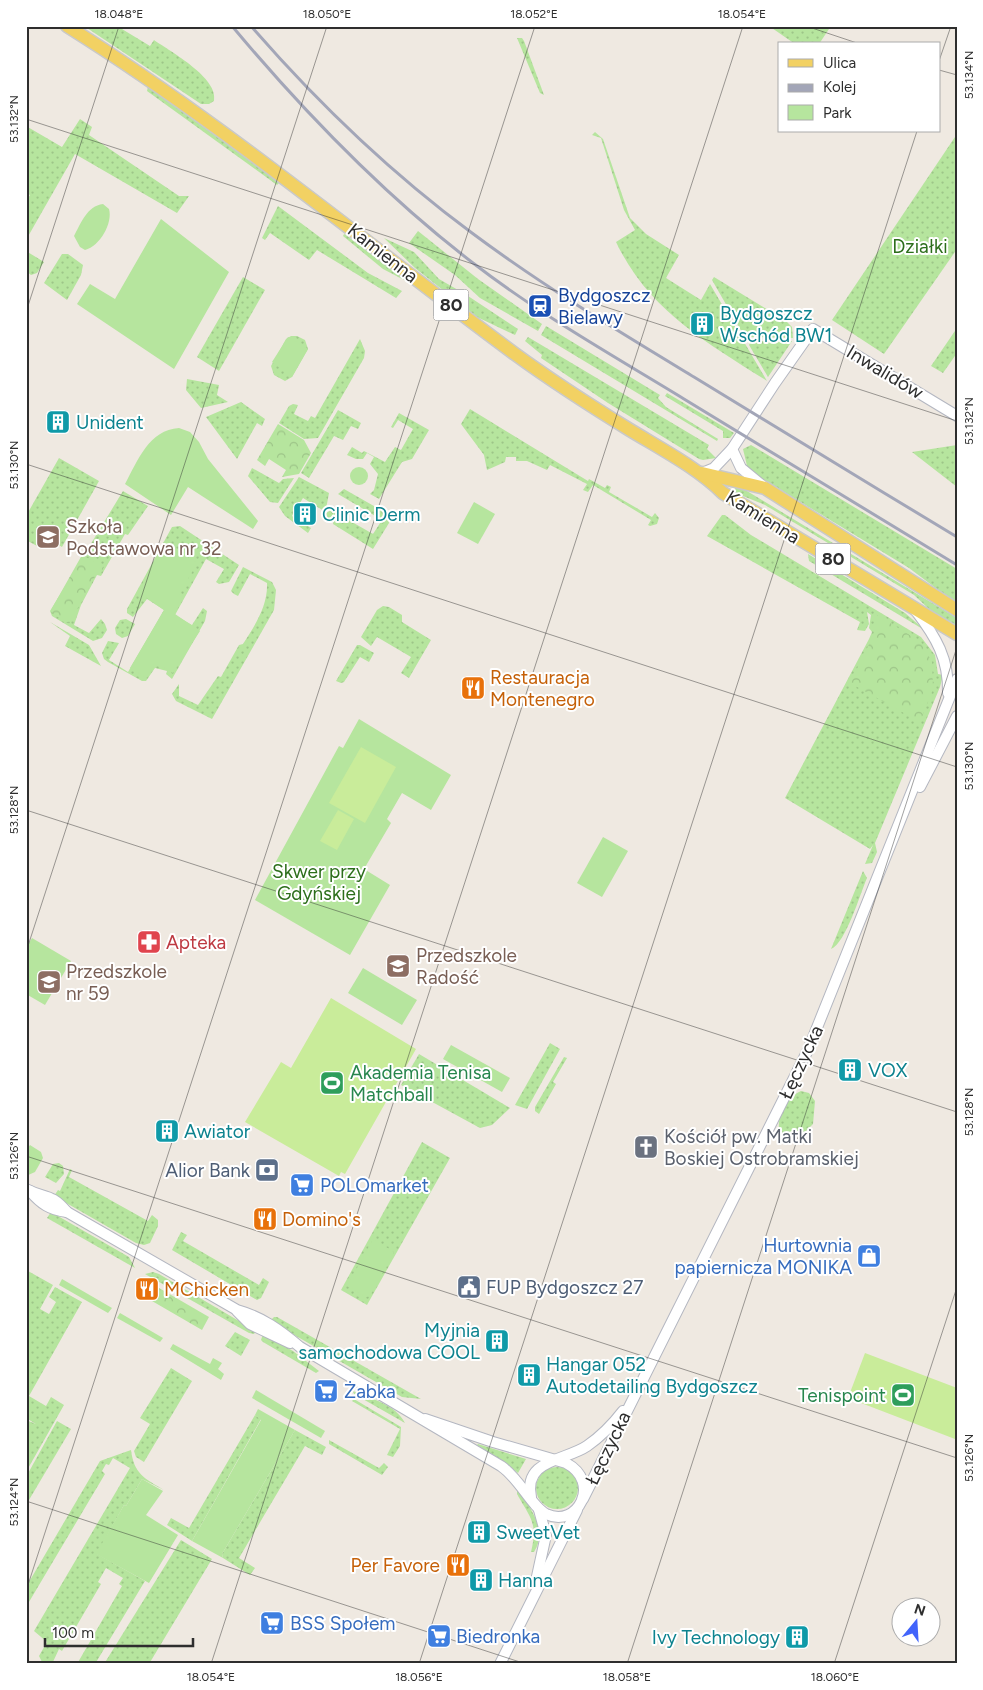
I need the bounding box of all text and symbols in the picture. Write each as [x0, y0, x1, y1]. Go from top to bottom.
text: 18.048°E [95, 7, 143, 21]
text: 18.050°E [303, 7, 351, 21]
text: 18.052°E [510, 7, 558, 21]
text: 18.054°E [718, 7, 766, 21]
legend [778, 42, 940, 132]
text: 53.134°N [962, 51, 976, 99]
text: Ulica [823, 54, 856, 72]
text: Kolej [823, 78, 856, 96]
text: 53.132°N [7, 95, 21, 143]
text: Park [823, 104, 852, 122]
street label: Kamienna [343, 218, 423, 288]
park label: Działki [892, 235, 948, 258]
place label: Bydgoszcz Bielawy [558, 284, 650, 329]
road number: 80 [434, 290, 468, 320]
station icon: Bydgoszcz Bielawy [527, 293, 553, 319]
place label: Bydgoszcz Wschód BW1 [720, 302, 832, 347]
building icon: Bydgoszcz Wschód BW1 [689, 311, 715, 337]
street label: Inwalidów [842, 340, 928, 404]
text: 53.132°N [962, 397, 976, 445]
building icon: Unident [45, 409, 71, 435]
place label: Unident [76, 411, 144, 434]
text: 53.130°N [7, 441, 21, 489]
street label: Kamienna [722, 485, 804, 549]
building icon: Clinic Derm [292, 501, 318, 527]
place label: Clinic Derm [322, 503, 420, 526]
place label: Szkoła Podstawowa nr 32 [66, 515, 222, 560]
school or university icon: Szkoła Podstawowa nr 32 [35, 524, 61, 550]
road number: 80 [816, 544, 850, 574]
place label: Restauracja Montenegro [490, 666, 595, 711]
restaurant icon: Restauracja Montenegro [460, 675, 486, 701]
text: 53.130°N [962, 742, 976, 790]
text: 53.128°N [7, 786, 21, 834]
park label: Skwer przy Gdyńskiej [272, 860, 366, 905]
pharmacy icon: Apteka [136, 929, 162, 955]
place label: Apteka [166, 931, 226, 954]
place label: Przedszkole Radość [416, 944, 517, 989]
school or university icon: Przedszkole Radość [385, 953, 411, 979]
place label: Przedszkole nr 59 [66, 960, 167, 1005]
school or university icon: Przedszkole nr 59 [36, 969, 62, 995]
street label: Łęczycka [774, 1022, 828, 1102]
building icon: VOX [837, 1057, 863, 1083]
place label: VOX [868, 1059, 908, 1082]
place label: Akademia Tenisa Matchball [350, 1061, 491, 1106]
sports icon: Akademia Tenisa Matchball [319, 1070, 345, 1096]
text: 53.128°N [962, 1088, 976, 1136]
building icon: Awiator [154, 1118, 180, 1144]
place label: Awiator [184, 1120, 251, 1143]
place label: Kościół pw. Matki Boskiej Ostrobramskiej [664, 1125, 859, 1170]
text: 53.126°N [7, 1132, 21, 1180]
church icon: Kościół pw. Matki Boskiej Ostrobramskiej [633, 1134, 659, 1160]
bank icon: Alior Bank [254, 1157, 280, 1183]
place label: Alior Bank [165, 1159, 251, 1182]
supermarket icon: POLOmarket [289, 1172, 315, 1198]
place label: POLOmarket [320, 1174, 429, 1197]
restaurant icon: Domino's [252, 1206, 278, 1232]
place label: Domino's [282, 1208, 361, 1231]
place label: Hurtownia papiernicza MONIKA [675, 1234, 852, 1279]
shop icon: Hurtownia papiernicza MONIKA [856, 1243, 882, 1269]
public building icon: FUP Bydgoszcz 27 [456, 1274, 482, 1300]
restaurant icon: MChicken [134, 1276, 160, 1302]
place label: FUP Bydgoszcz 27 [486, 1276, 643, 1299]
place label: MChicken [164, 1278, 249, 1301]
place label: Myjnia samochodowa COOL [298, 1319, 480, 1364]
building icon: Myjnia samochodowa COOL [484, 1328, 510, 1354]
place label: Hangar 052 Autodetailing Bydgoszcz [546, 1353, 758, 1398]
building icon: Hangar 052 Autodetailing Bydgoszcz [516, 1362, 542, 1388]
supermarket icon: Żabka [313, 1378, 339, 1404]
place label: Żabka [344, 1380, 396, 1403]
sports icon: Tenispoint [890, 1382, 916, 1408]
place label: Tenispoint [798, 1384, 886, 1407]
street label: Łęczycka [580, 1408, 636, 1488]
text: 53.126°N [962, 1434, 976, 1482]
text: 53.124°N [7, 1478, 21, 1526]
building icon: SweetVet [466, 1519, 492, 1545]
place label: SweetVet [496, 1521, 580, 1544]
restaurant icon: Per Favore [445, 1552, 471, 1578]
place label: Per Favore [350, 1554, 440, 1577]
building icon: Hanna [468, 1567, 494, 1593]
place label: Hanna [498, 1569, 553, 1592]
north arrow [890, 1598, 940, 1648]
text: N [912, 1600, 928, 1620]
supermarket icon: BSS Społem [259, 1610, 285, 1636]
place label: BSS Społem [290, 1612, 395, 1635]
scale bar [45, 1615, 192, 1647]
supermarket icon: Biedronka [426, 1623, 452, 1649]
text: 100 m [52, 1624, 94, 1642]
building icon: Ivy Technology [784, 1624, 810, 1650]
place label: Biedronka [456, 1625, 540, 1648]
place label: Ivy Technology [652, 1626, 780, 1649]
text: 18.054°E [187, 1670, 235, 1684]
text: 18.056°E [395, 1670, 443, 1684]
text: 18.058°E [603, 1670, 651, 1684]
text: 18.060°E [811, 1670, 859, 1684]

